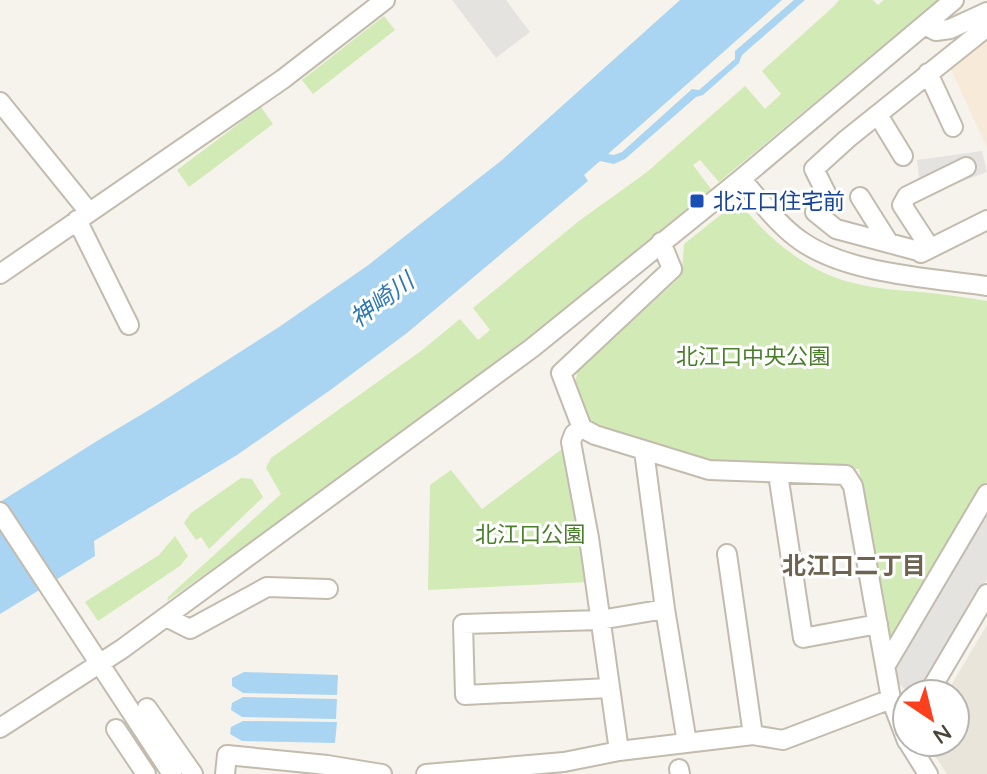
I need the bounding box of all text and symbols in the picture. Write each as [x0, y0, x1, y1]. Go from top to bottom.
place label: 北江口住宅前 [713, 187, 845, 215]
marker: 北江口住宅前 [688, 192, 706, 210]
water label: 神崎川 [344, 264, 422, 333]
park label: 北江口中央公園 [676, 342, 830, 370]
park label: 北江口公園 [475, 520, 585, 548]
district label: 北江口二丁目 [782, 550, 926, 580]
north arrow [891, 678, 971, 758]
text: N [928, 718, 957, 750]

